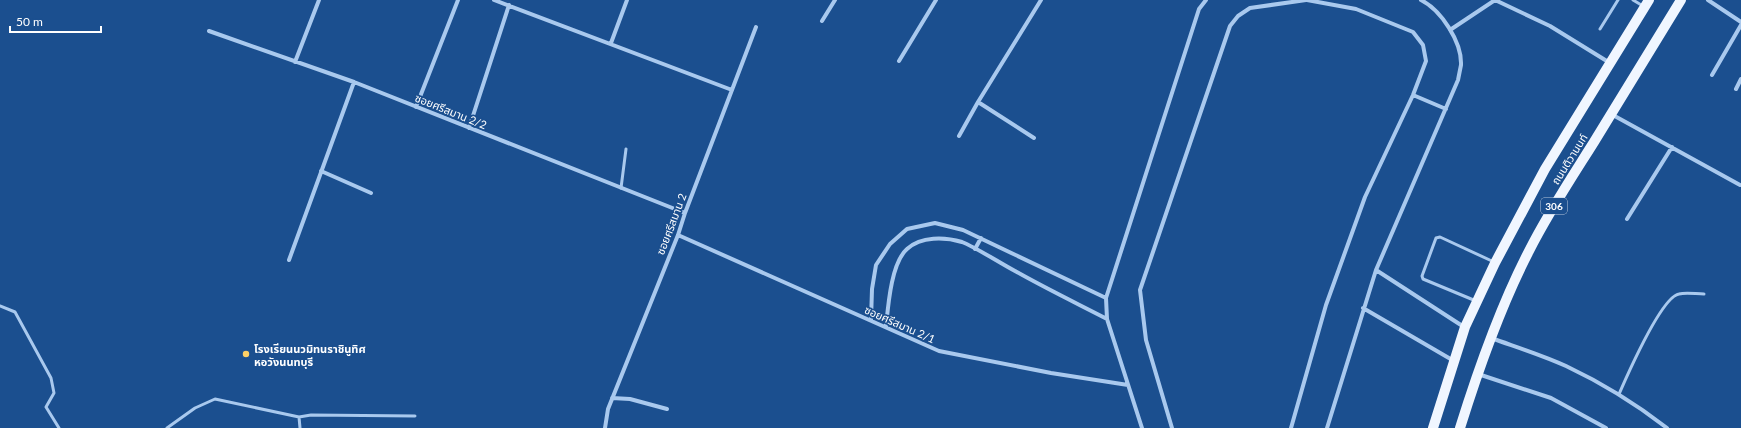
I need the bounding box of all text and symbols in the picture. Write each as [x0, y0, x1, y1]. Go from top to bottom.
scale bar [10, 8, 101, 34]
text: 50 m [16, 14, 43, 29]
street label: ซอยศรีสมาน 2/2 [413, 91, 489, 131]
street label: ถนนติวานนท์ [1548, 131, 1590, 187]
street label: ซอยศรีสมาน 2 [653, 191, 689, 257]
road number: 306 [1541, 198, 1567, 214]
street label: ซอยศรีสมาน 2/1 [863, 303, 937, 345]
place label: โรงเรียนนวมิทนราชินูทิศ หอวังนนทบุรี [254, 342, 366, 369]
marker: โรงเรียนนวมิทนราชินูทิศ หอวังนนทบุรี [241, 349, 251, 359]

